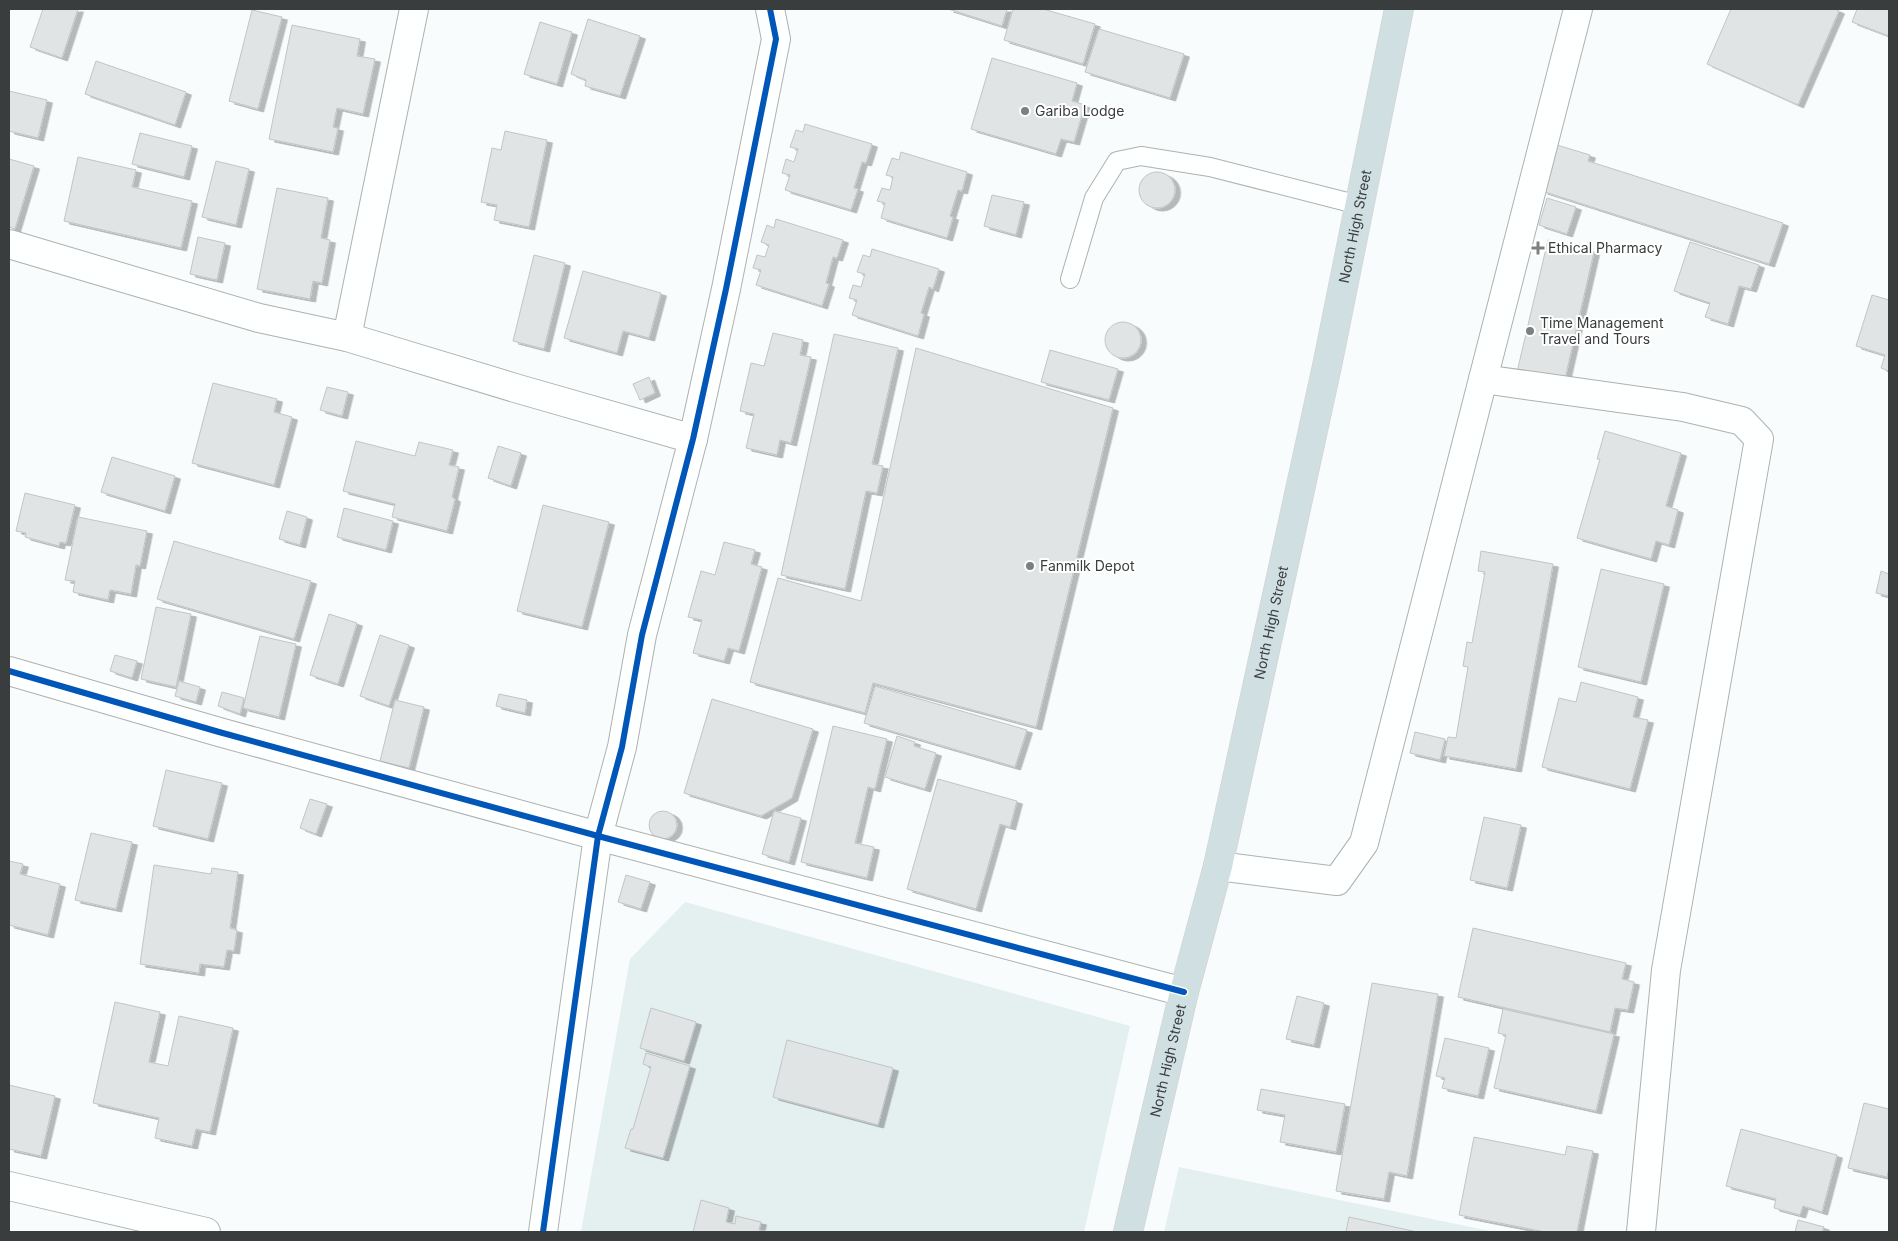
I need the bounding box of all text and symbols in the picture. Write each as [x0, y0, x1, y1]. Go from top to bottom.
place label: Gariba Lodge [1035, 102, 1124, 119]
marker: Gariba Lodge [1019, 105, 1031, 117]
street label: North High Street [1335, 168, 1374, 285]
place label: Ethical Pharmacy [1548, 239, 1662, 256]
marker: Ethical Pharmacy [1532, 242, 1544, 254]
place label: Time Management Travel and Tours [1540, 314, 1664, 347]
marker: Time Management Travel and Tours [1524, 325, 1536, 337]
place label: Fanmilk Depot [1040, 557, 1135, 574]
marker: Fanmilk Depot [1024, 560, 1036, 572]
street label: North High Street [1250, 564, 1291, 681]
street label: North High Street [1146, 1002, 1189, 1119]

